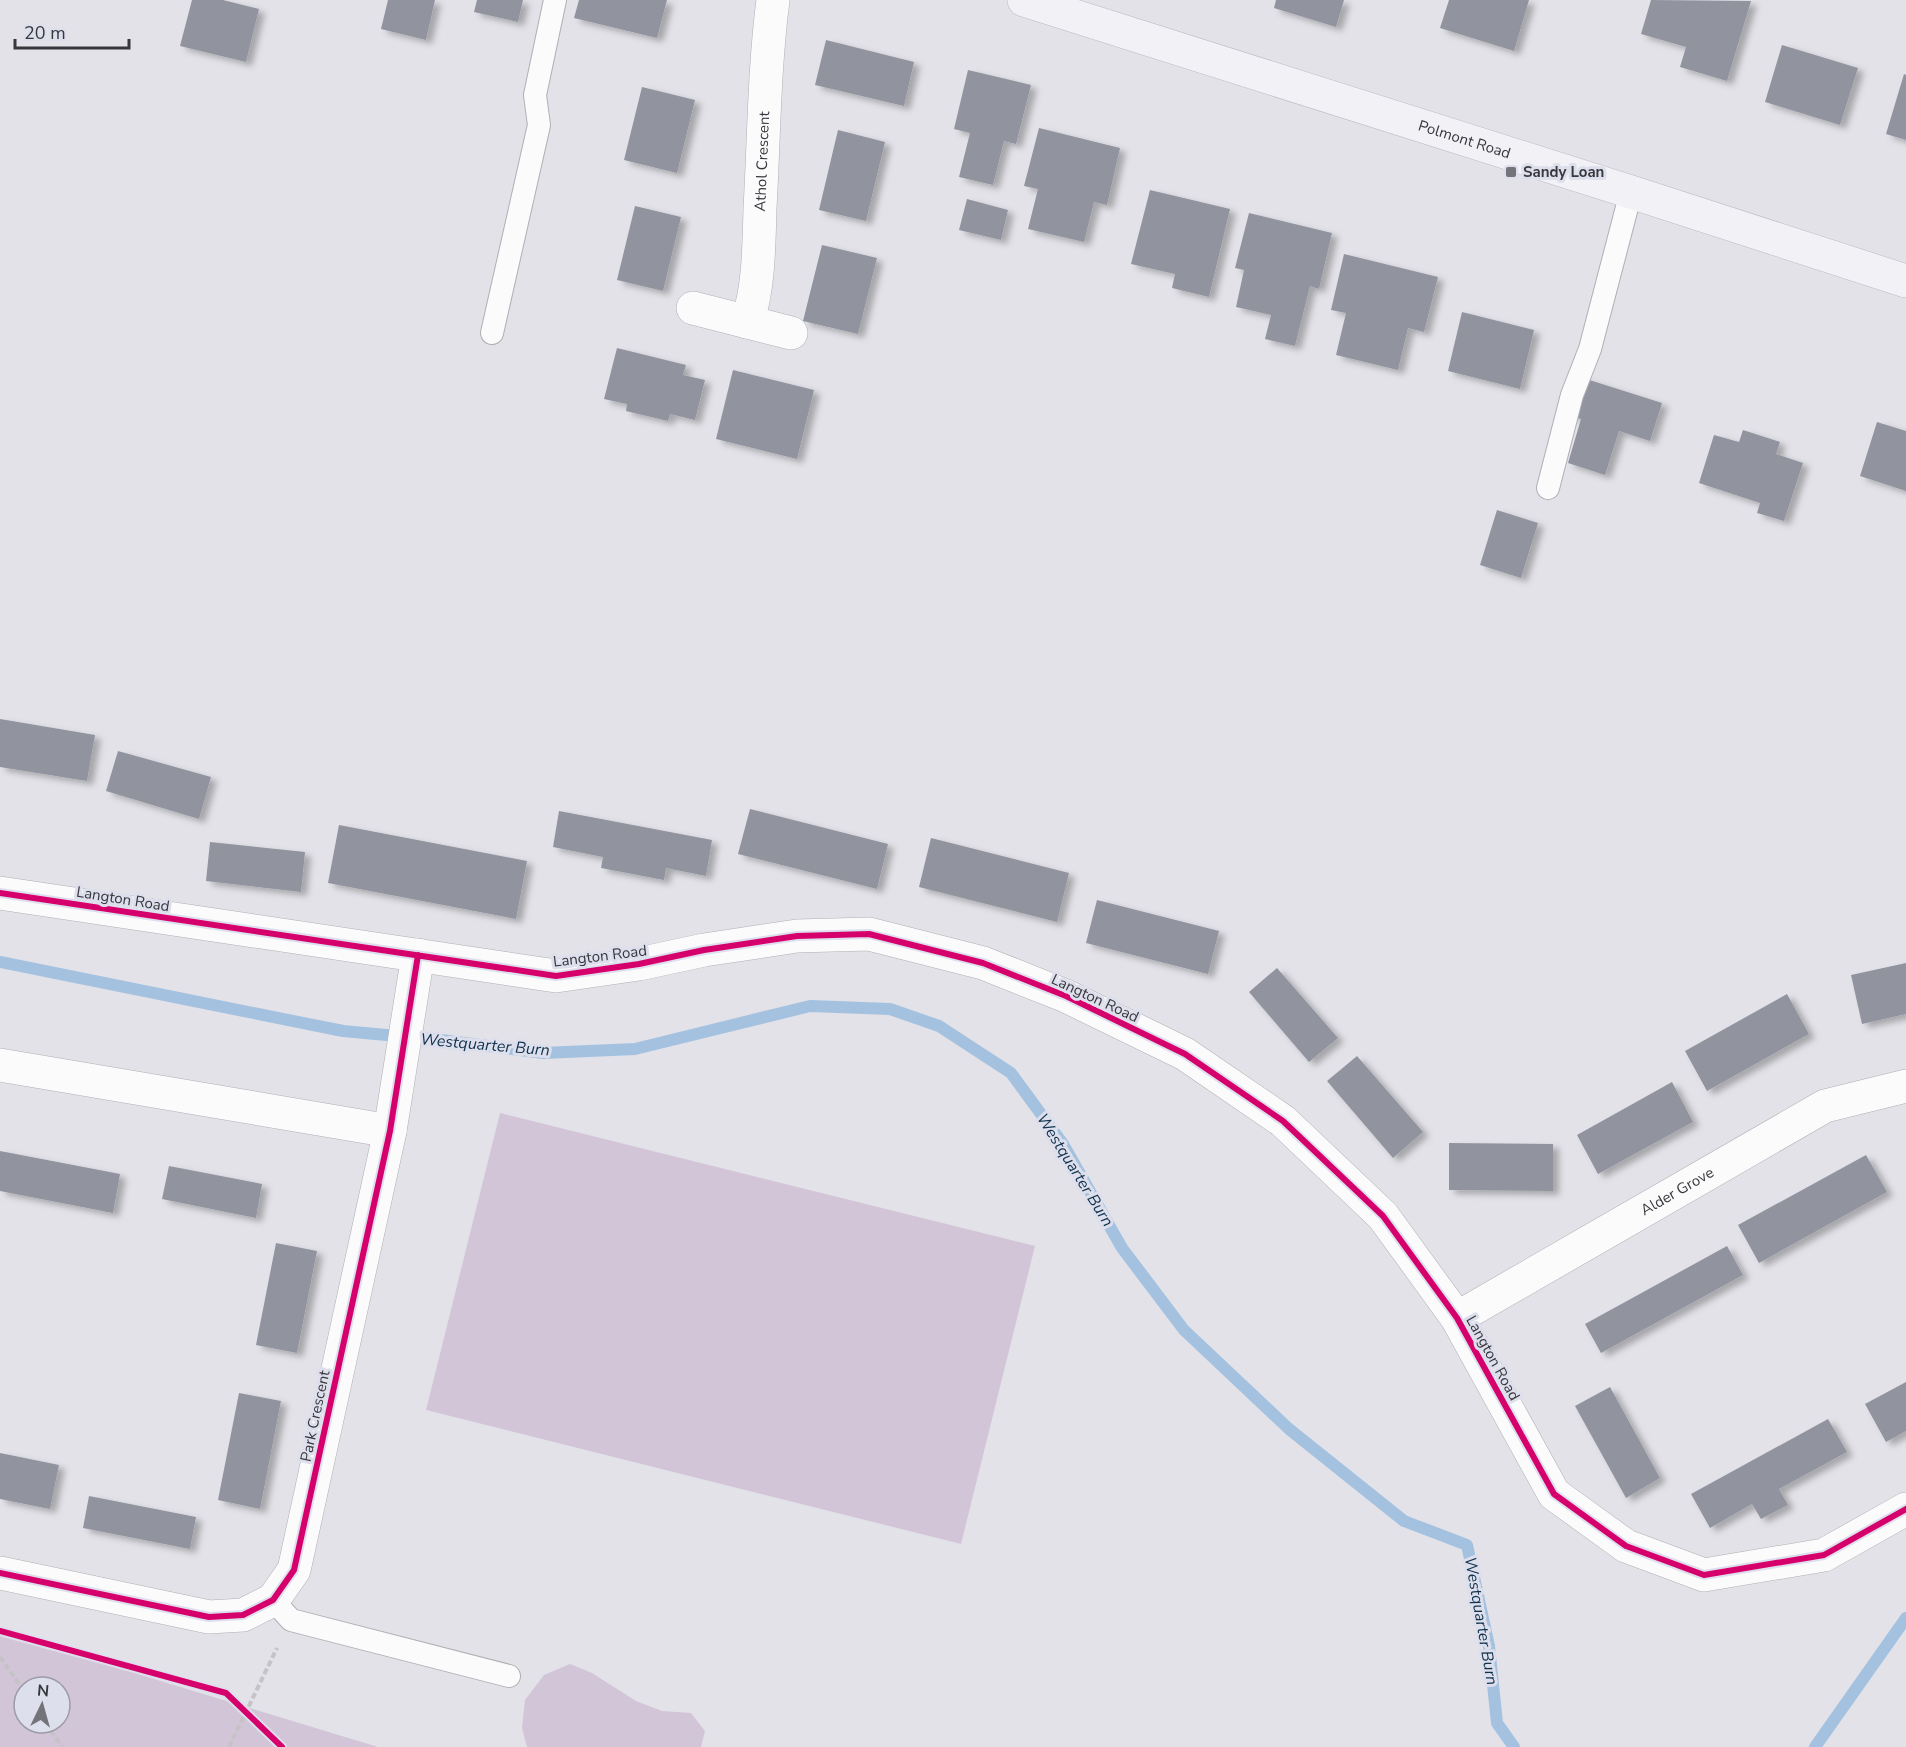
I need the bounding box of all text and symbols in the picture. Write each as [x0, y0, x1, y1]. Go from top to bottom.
scale bar [15, 12, 129, 50]
text: 20 m [24, 21, 66, 45]
street label: Athol Crescent [750, 110, 774, 212]
street label: Polmont Road [1416, 115, 1513, 163]
place label: Sandy Loan [1523, 162, 1604, 182]
marker: Sandy Loan [1504, 165, 1518, 179]
street label: Langton Road [75, 882, 171, 916]
street label: Langton Road [552, 940, 648, 972]
street label: Langton Road [1048, 969, 1142, 1027]
water label: Westquarter Burn [419, 1028, 551, 1062]
water label: Westquarter Burn [1031, 1109, 1119, 1231]
street label: Alder Grove [1637, 1162, 1717, 1220]
street label: Langton Road [1461, 1312, 1525, 1404]
street label: Park Crescent [296, 1368, 335, 1464]
water label: Westquarter Burn [1459, 1555, 1503, 1687]
north arrow [12, 1675, 72, 1735]
text: N [36, 1680, 50, 1703]

